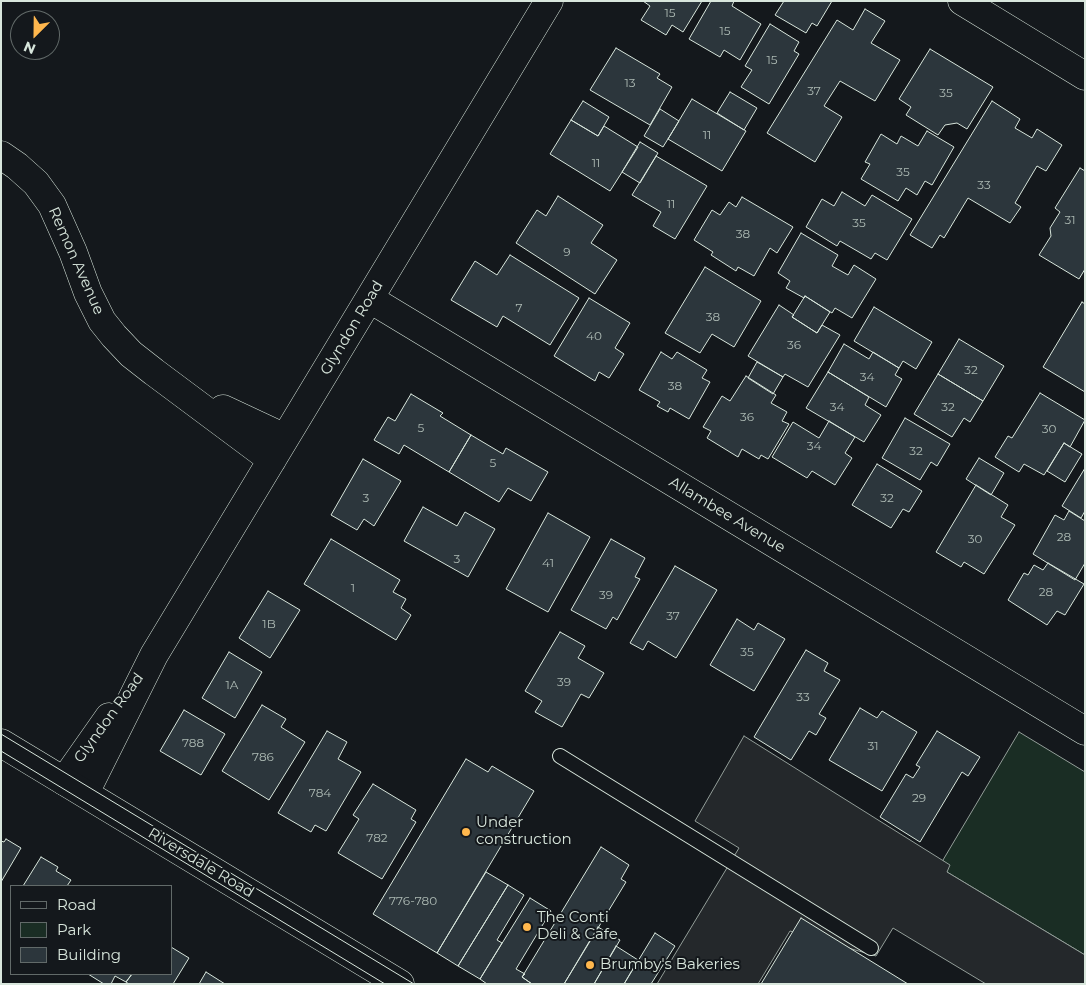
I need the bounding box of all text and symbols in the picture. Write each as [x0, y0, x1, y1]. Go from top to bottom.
house number: 15 [664, 6, 676, 20]
north arrow [10, 10, 60, 60]
house number: 15 [719, 24, 731, 38]
text: N [21, 37, 38, 58]
house number: 15 [766, 53, 778, 67]
house number: 13 [624, 76, 636, 90]
house number: 37 [807, 84, 821, 98]
house number: 35 [939, 86, 953, 100]
house number: 11 [703, 128, 711, 142]
house number: 11 [592, 156, 600, 170]
house number: 35 [896, 165, 910, 179]
house number: 33 [977, 178, 991, 192]
house number: 11 [667, 197, 675, 211]
street label: Remon Avenue [44, 204, 108, 318]
house number: 31 [1064, 213, 1076, 227]
house number: 35 [852, 216, 866, 230]
house number: 38 [736, 227, 750, 241]
house number: 9 [563, 245, 571, 259]
street label: Glyndon Road [317, 278, 387, 378]
house number: 7 [515, 301, 523, 315]
house number: 38 [706, 310, 720, 324]
house number: 40 [586, 329, 602, 343]
house number: 36 [787, 338, 801, 352]
house number: 32 [964, 363, 978, 377]
house number: 34 [860, 370, 874, 384]
house number: 38 [668, 379, 682, 393]
house number: 34 [830, 400, 844, 414]
house number: 32 [941, 400, 955, 414]
house number: 36 [740, 410, 754, 424]
house number: 5 [418, 421, 424, 435]
house number: 30 [1042, 422, 1056, 436]
house number: 34 [807, 439, 821, 453]
house number: 32 [909, 444, 923, 458]
house number: 5 [490, 456, 496, 470]
street label: Allambee Avenue [666, 473, 788, 557]
house number: 3 [363, 491, 369, 505]
house number: 32 [880, 491, 894, 505]
house number: 28 [1057, 530, 1071, 544]
house number: 30 [968, 532, 982, 546]
house number: 3 [454, 552, 460, 566]
house number: 41 [542, 556, 554, 570]
house number: 1 [351, 581, 355, 595]
house number: 28 [1039, 585, 1053, 599]
house number: 39 [599, 588, 613, 602]
house number: 37 [666, 609, 680, 623]
house number: 1B [262, 617, 276, 631]
house number: 35 [740, 645, 754, 659]
street label: Glyndon Road [70, 670, 148, 766]
house number: 39 [557, 675, 571, 689]
house number: 1A [226, 678, 238, 692]
house number: 33 [796, 690, 810, 704]
house number: 788 [182, 736, 204, 750]
house number: 31 [867, 739, 879, 753]
house number: 786 [252, 750, 274, 764]
house number: 784 [309, 786, 331, 800]
house number: 29 [912, 791, 926, 805]
place label: Under construction [476, 814, 572, 849]
street label: Riversdale Road [145, 824, 257, 902]
marker: Under construction [460, 826, 472, 838]
house number: 782 [366, 831, 388, 845]
legend [10, 885, 172, 975]
house number: 776-780 [389, 894, 437, 908]
text: Road [57, 895, 96, 914]
place label: The Conti Deli & Cafe [537, 909, 618, 944]
text: Park [57, 920, 91, 939]
marker: The Conti Deli & Cafe [521, 921, 533, 933]
text: Building [57, 945, 121, 964]
place label: Brumby's Bakeries [600, 956, 740, 974]
marker: Brumby's Bakeries [584, 959, 596, 971]

